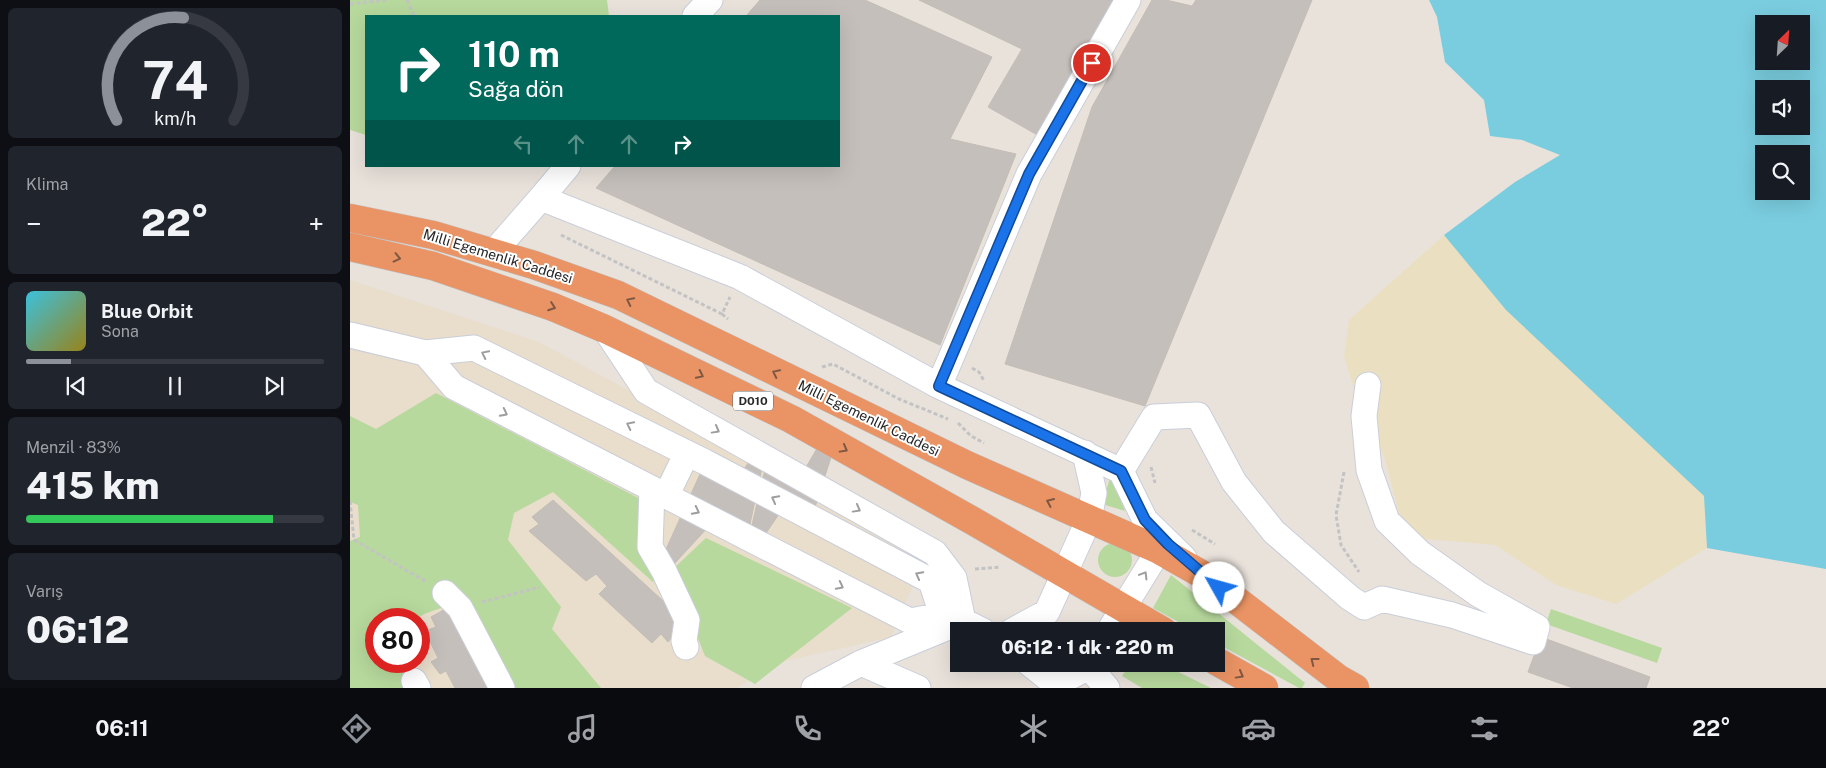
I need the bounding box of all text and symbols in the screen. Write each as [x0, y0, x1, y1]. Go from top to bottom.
north arrow [1755, 15, 1810, 70]
map controls [1755, 15, 1810, 200]
text: 110 m [468, 34, 560, 75]
icon: right [385, 35, 450, 100]
pin [1071, 42, 1113, 84]
icon: arrive [1078, 49, 1106, 77]
text: 74 [142, 50, 208, 111]
text: Sağa dön [468, 76, 564, 102]
button: sound [1755, 80, 1810, 135]
text: km/h [154, 108, 196, 129]
icon: left [509, 130, 537, 158]
icon: ahead [562, 130, 590, 158]
icon: ahead [615, 130, 643, 158]
icon: right [668, 130, 696, 158]
button: search [1755, 145, 1810, 200]
text: Klima [26, 175, 68, 194]
text: 22° [141, 200, 209, 245]
text: − [26, 207, 42, 240]
text: + [308, 207, 324, 240]
street label: Milli Egemenlik Caddesi [421, 226, 575, 286]
one-way arrow [393, 252, 402, 263]
one-way arrow [627, 297, 636, 307]
text: Blue Orbit [101, 300, 193, 322]
one-way arrow [547, 301, 556, 312]
text: Sona [101, 322, 139, 341]
one-way arrow [481, 349, 490, 360]
one-way arrow [695, 369, 704, 379]
one-way arrow [773, 369, 782, 379]
icon: previous [62, 372, 90, 400]
icon: pause [161, 372, 189, 400]
icon: next [260, 372, 288, 400]
street label: Milli Egemenlik Caddesi [796, 377, 942, 459]
road number: D010 [733, 392, 773, 411]
one-way arrow [499, 407, 508, 417]
one-way arrow [627, 421, 636, 431]
one-way arrow [710, 423, 719, 433]
text: Menzil · 83% [26, 438, 121, 457]
one-way arrow [839, 443, 848, 453]
text: 415 km [26, 463, 160, 508]
one-way arrow [772, 495, 781, 505]
one-way arrow [1046, 498, 1055, 509]
one-way arrow [852, 503, 861, 513]
one-way arrow [690, 505, 699, 515]
position arrow [1192, 561, 1244, 613]
one-way arrow [915, 571, 924, 581]
one-way arrow [1137, 571, 1147, 580]
one-way arrow [835, 580, 844, 590]
text: Varış [26, 582, 63, 601]
text: 06:12 [26, 607, 129, 652]
speed limit sign: 80 [365, 608, 430, 673]
text: 06:12 · 1 dk · 220 m [1001, 636, 1174, 658]
one-way arrow [1311, 658, 1320, 666]
one-way arrow [1235, 668, 1244, 678]
icon: directions [339, 711, 374, 746]
icon: music [565, 711, 600, 746]
icon: phone [790, 711, 825, 746]
icon: climate [1016, 711, 1051, 746]
icon: car [1241, 711, 1276, 746]
icon: filters [1467, 711, 1502, 746]
text: 06:11 [95, 715, 149, 741]
text: 22° [1692, 715, 1731, 741]

